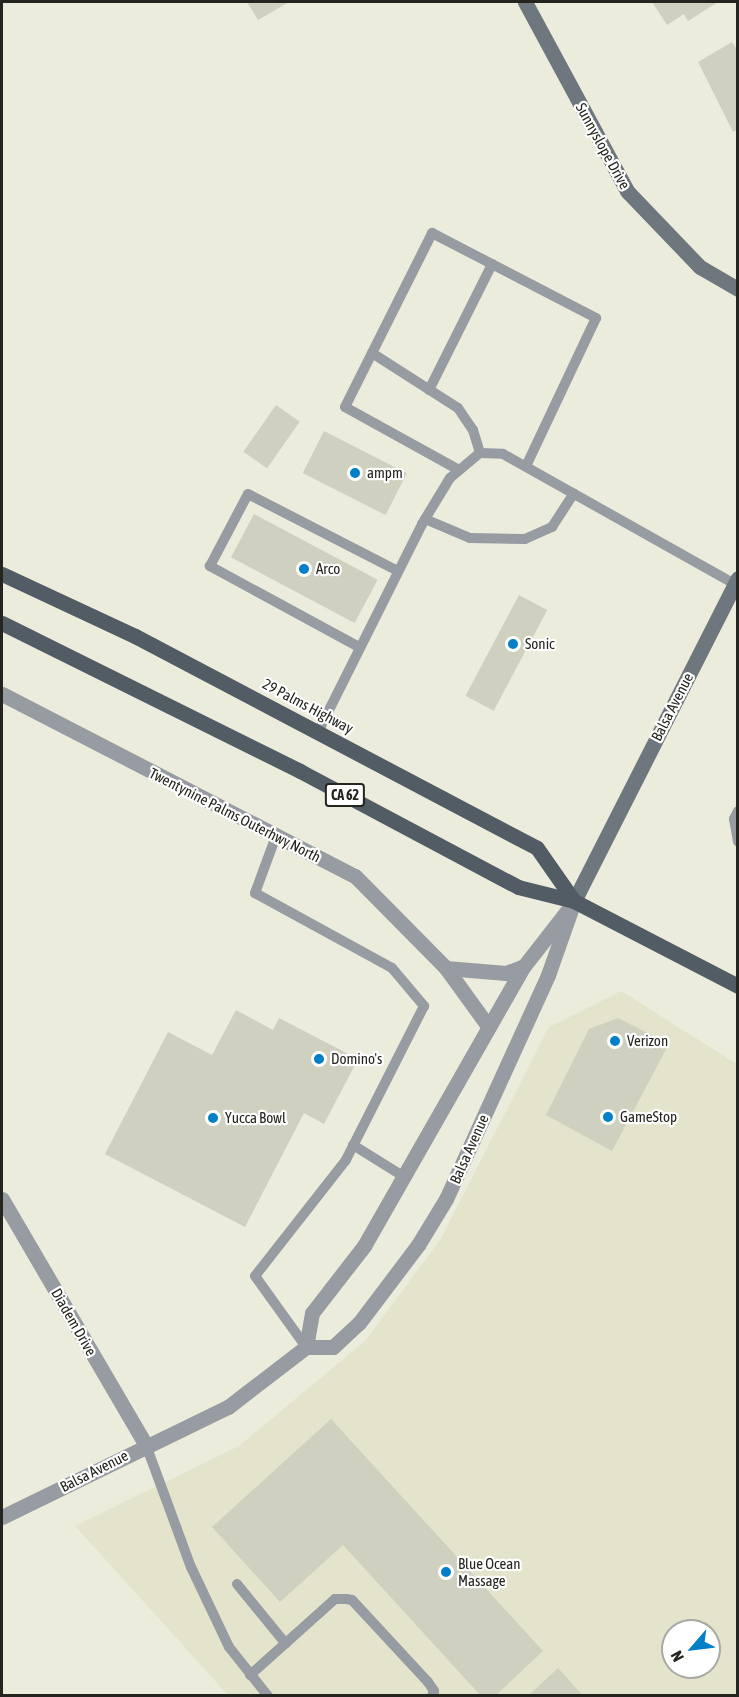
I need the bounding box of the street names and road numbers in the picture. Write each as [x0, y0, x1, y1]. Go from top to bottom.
street label: Sunnyslope Drive [572, 100, 634, 192]
street label: Balsa Avenue [647, 670, 697, 744]
street label: 29 Palms Highway [260, 675, 356, 737]
street label: Twentynine Palms Outerhwy North [146, 764, 324, 866]
road number: CA 62 [324, 784, 366, 806]
street label: Balsa Avenue [446, 1112, 492, 1186]
street label: Diadem Drive [48, 1285, 100, 1359]
street label: Balsa Avenue [57, 1446, 131, 1496]

